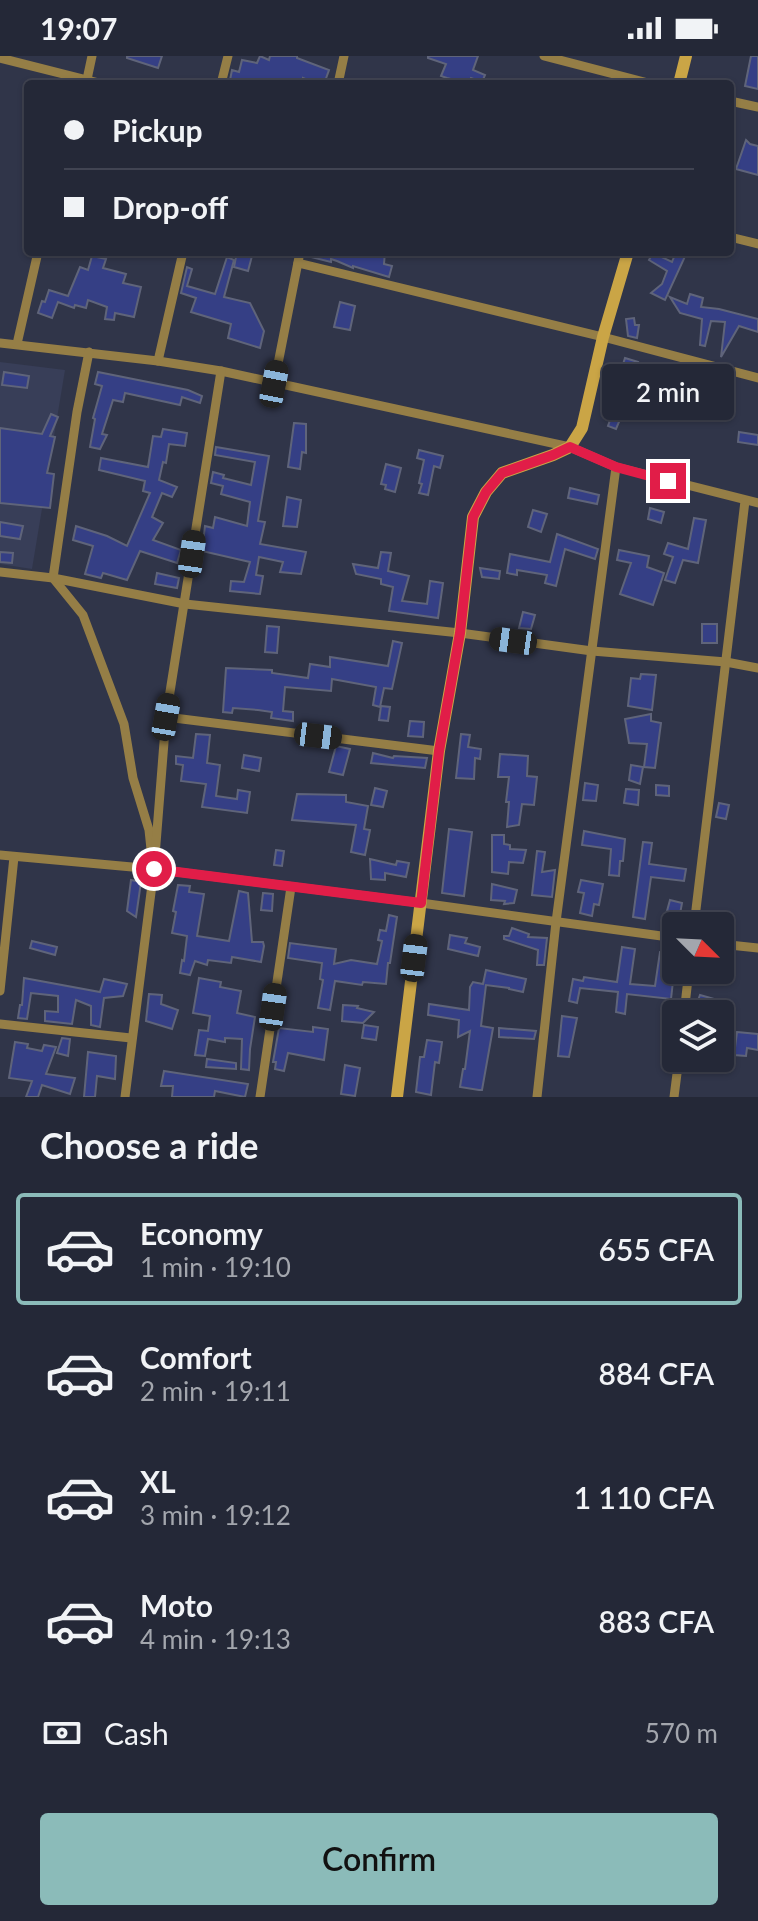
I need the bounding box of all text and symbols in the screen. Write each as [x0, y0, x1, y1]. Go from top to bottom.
text: 19:07 [40, 10, 117, 46]
text: Pickup [112, 112, 203, 148]
text: Drop-off [112, 189, 228, 225]
car [258, 358, 290, 410]
callout: 2 min [602, 365, 734, 421]
text: 2 min [636, 376, 700, 408]
route end [650, 463, 686, 499]
car [177, 529, 207, 579]
car [488, 626, 538, 656]
car [150, 691, 182, 743]
car [293, 721, 343, 751]
route start [136, 851, 172, 887]
north arrow [662, 912, 734, 984]
map controls [662, 912, 734, 1072]
car [399, 933, 429, 983]
car [258, 982, 288, 1032]
button: layers [662, 1000, 734, 1072]
text: Choose a ride [40, 1123, 259, 1167]
icon: car [44, 1213, 116, 1285]
text: Economy [140, 1215, 263, 1251]
text: 655 CFA [599, 1231, 714, 1267]
text: 1 min · 19:10 [140, 1251, 291, 1283]
icon: car [44, 1337, 116, 1409]
text: Comfort [140, 1339, 252, 1375]
text: 884 CFA [599, 1355, 714, 1391]
text: 2 min · 19:11 [140, 1375, 291, 1407]
icon: car [44, 1461, 116, 1533]
text: XL [140, 1463, 176, 1499]
text: 1 110 CFA [574, 1479, 714, 1515]
text: 3 min · 19:12 [140, 1499, 291, 1531]
icon: car [44, 1585, 116, 1657]
text: Moto [140, 1587, 213, 1623]
text: 883 CFA [599, 1603, 714, 1639]
text: 4 min · 19:13 [140, 1623, 291, 1655]
icon: cash [40, 1711, 84, 1755]
text: Cash [104, 1715, 169, 1751]
text: 570 m [645, 1717, 718, 1749]
button: Confirm [40, 1813, 718, 1905]

